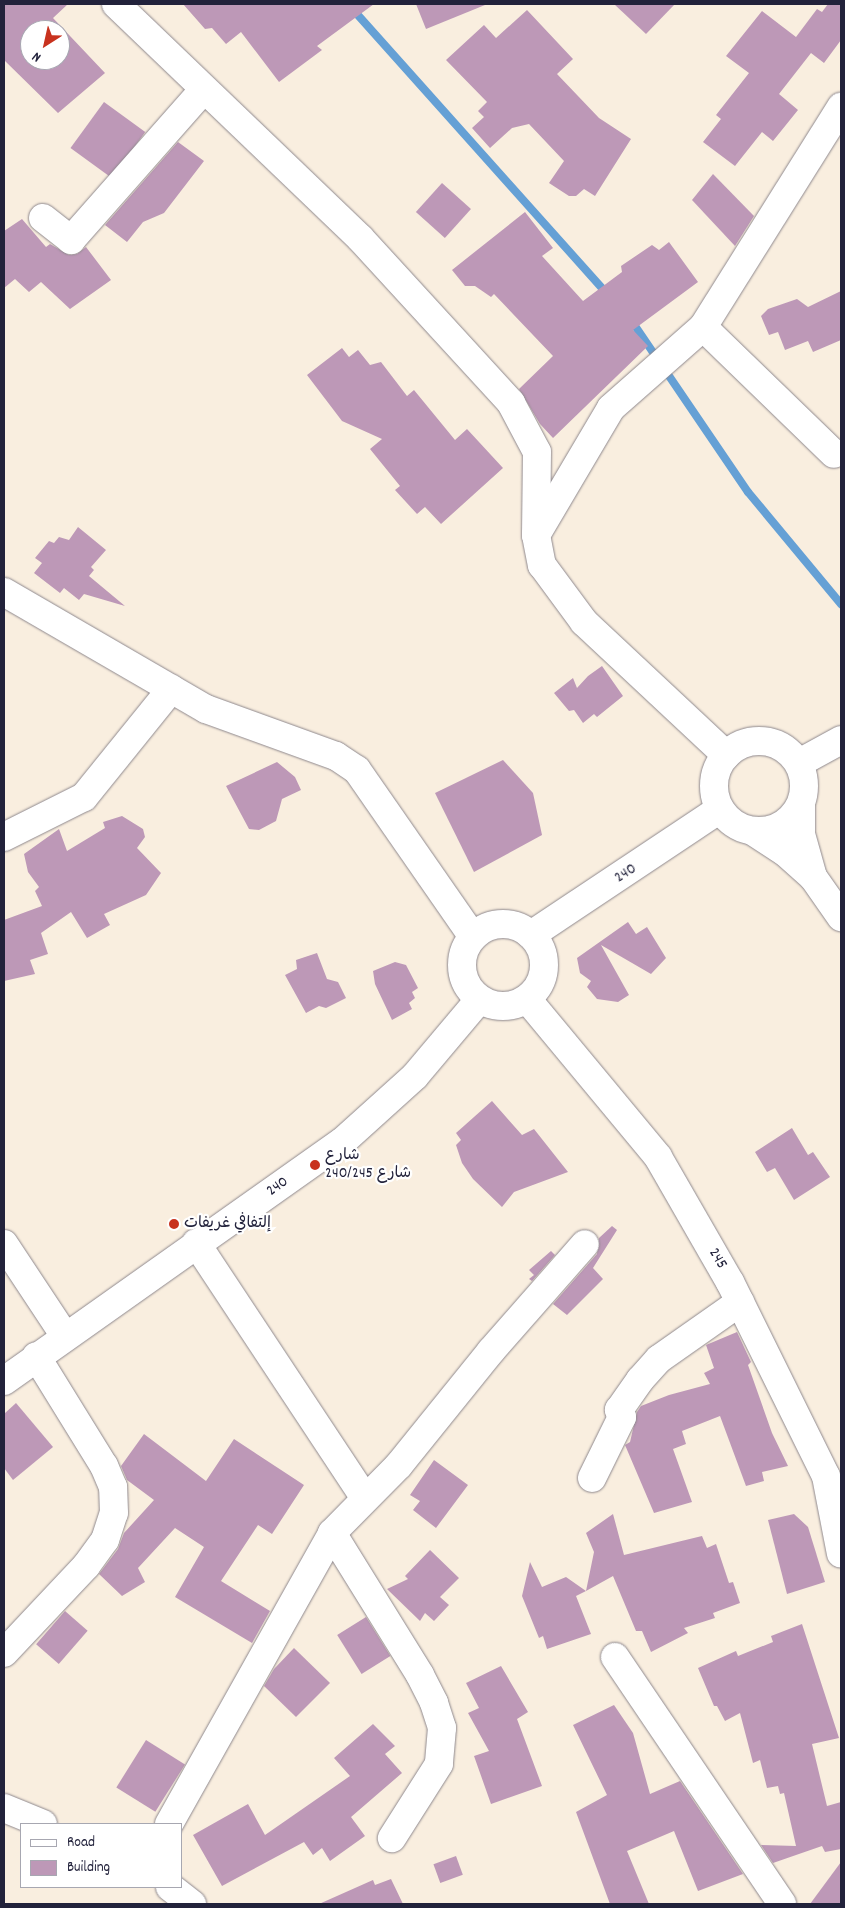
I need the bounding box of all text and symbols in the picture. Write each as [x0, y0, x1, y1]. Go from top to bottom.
north arrow [20, 20, 70, 70]
text: N [28, 46, 46, 67]
street label: 240 [611, 860, 641, 888]
place label: شارع 240/شارع 245 [325, 1146, 411, 1184]
marker: شارع 240/شارع 245 [309, 1159, 321, 1171]
street label: 240 [263, 1173, 293, 1201]
place label: إلتفافي غريفات [184, 1214, 271, 1234]
marker: إلتفافي غريفات [168, 1218, 180, 1230]
street label: 245 [703, 1245, 731, 1273]
legend [20, 1823, 182, 1888]
text: Road [67, 1832, 95, 1854]
text: Building [67, 1857, 110, 1879]

